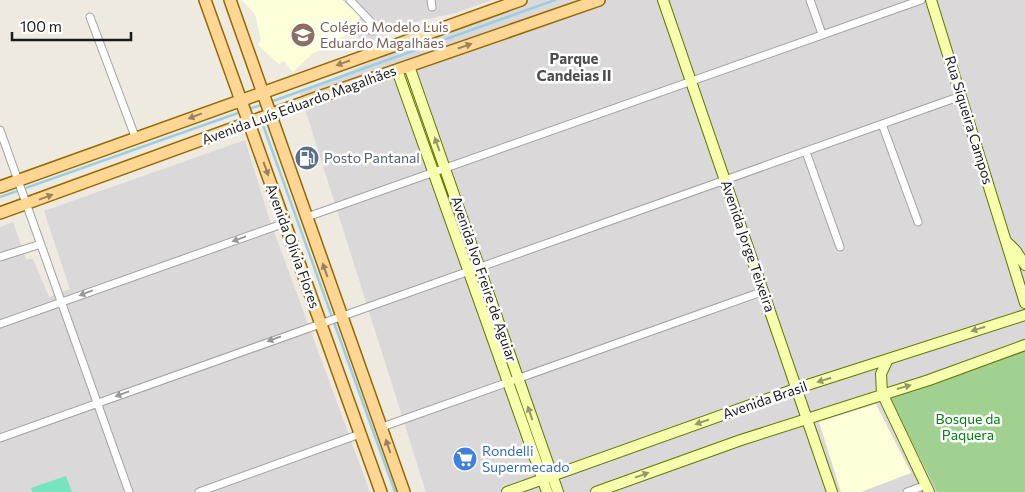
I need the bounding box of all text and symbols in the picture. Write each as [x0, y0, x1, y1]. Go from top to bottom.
scale bar [12, 10, 131, 42]
text: 100 m [20, 17, 62, 35]
place label: Colégio Modelo Luis Eduardo Magalhães [320, 18, 449, 51]
school or university icon: Colégio Modelo Luis Eduardo Magalhães [290, 22, 316, 48]
one-way arrow [458, 42, 473, 49]
district label: Parque Candeias II [537, 49, 611, 84]
street label: Rua Siqueira Campos [942, 54, 997, 186]
one-way arrow [335, 59, 350, 67]
street label: Avenida Luís Eduardo Magalhães [199, 61, 398, 148]
one-way arrow [187, 112, 202, 120]
one-way arrow [433, 136, 440, 151]
fuel station icon: Posto Pantanal [294, 145, 320, 171]
place label: Posto Pantanal [324, 149, 420, 166]
one-way arrow [262, 162, 270, 177]
street label: Avenida Jorge Teixeira [718, 178, 779, 314]
street label: Avenida Olívia Flores [263, 181, 324, 311]
one-way arrow [39, 192, 54, 200]
street label: Avenida Ivo Freire de Aguiar [448, 194, 521, 364]
one-way arrow [232, 236, 247, 243]
one-way arrow [321, 262, 329, 277]
one-way arrow [78, 289, 93, 297]
one-way arrow [971, 326, 986, 333]
one-way arrow [267, 336, 282, 343]
one-way arrow [816, 376, 831, 384]
street label: Avenida Brasil [720, 377, 809, 422]
one-way arrow [897, 383, 912, 391]
one-way arrow [114, 391, 129, 398]
one-way arrow [526, 405, 534, 420]
park label: Bosque da Paquera [935, 410, 1001, 443]
one-way arrow [695, 419, 710, 426]
one-way arrow [384, 438, 392, 453]
place label: Rondelli Supermecado [482, 442, 570, 475]
supermarket icon: Rondelli Supermecado [452, 446, 478, 472]
one-way arrow [635, 471, 650, 479]

